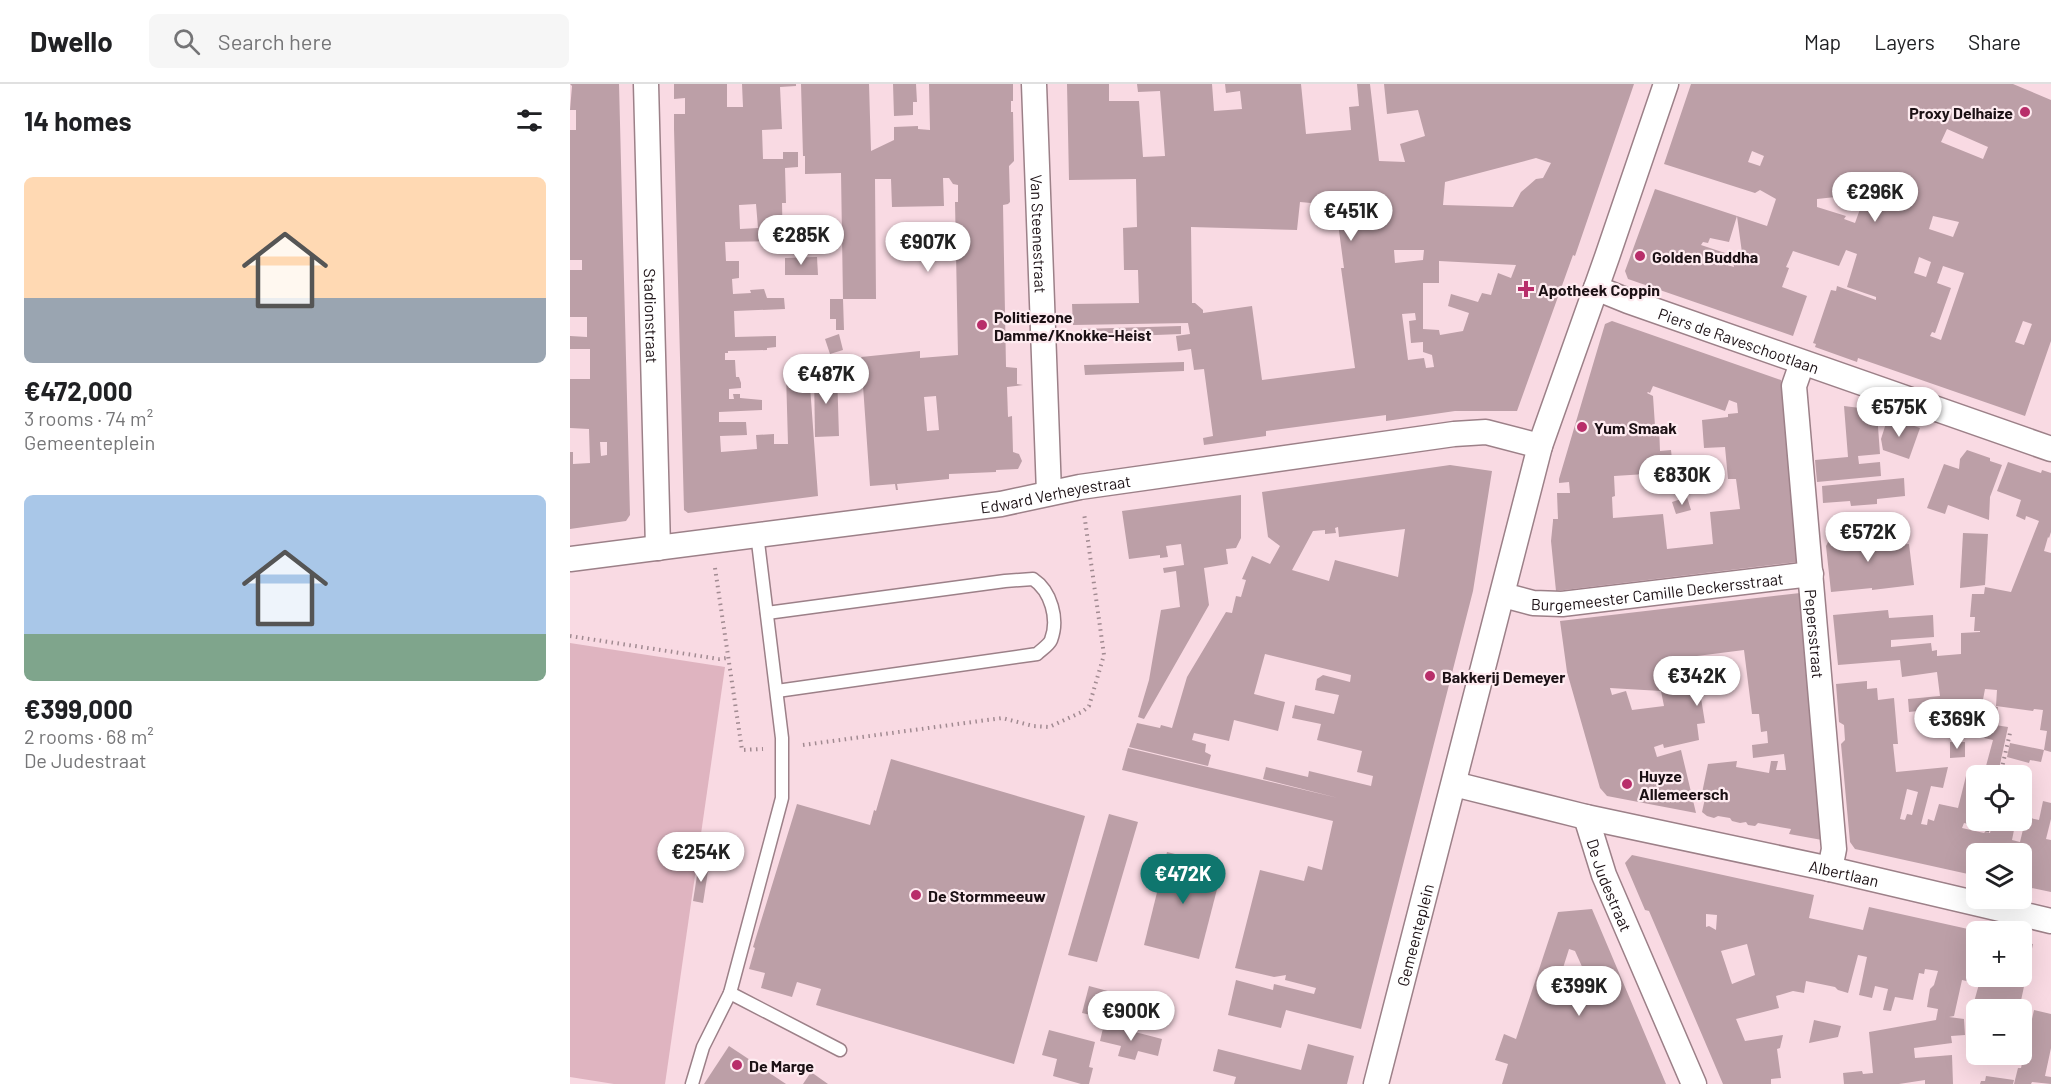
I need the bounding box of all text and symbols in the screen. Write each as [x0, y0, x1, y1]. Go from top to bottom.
search box [149, 14, 569, 68]
text: Dwello [30, 24, 113, 58]
icon: search [170, 25, 203, 58]
text: Search here [218, 28, 332, 54]
text: Map [1804, 29, 1841, 54]
text: Layers [1874, 29, 1935, 54]
text: Share [1968, 29, 2021, 54]
place label: Proxy Delhaize [1909, 103, 2013, 122]
icon: filters [513, 104, 546, 137]
text: 14 homes [24, 105, 131, 136]
marker: Proxy Delhaize [2018, 105, 2032, 119]
pin: €296K [1833, 172, 1917, 223]
street label: Van Steenestraat [1028, 174, 1051, 294]
text: €296K [1846, 179, 1904, 203]
pin: €451K [1309, 191, 1393, 242]
text: €451K [1324, 198, 1378, 222]
pin: €285K [759, 215, 843, 266]
icon: home [231, 216, 339, 324]
text: €285K [772, 222, 830, 246]
pin: €907K [886, 222, 970, 273]
text: €907K [899, 229, 957, 253]
place label: Golden Buddha [1652, 247, 1758, 266]
marker: Golden Buddha [1633, 249, 1647, 263]
street label: Stadionstraat [641, 268, 663, 364]
place label: Apotheek Coppin [1538, 280, 1660, 299]
marker: Apotheek Coppin [1519, 282, 1533, 296]
street label: Piers de Raveschootlaan [1656, 303, 1822, 377]
place label: Politiezone Damme/Knokke-Heist [994, 307, 1151, 344]
marker: Politiezone Damme/Knokke-Heist [975, 318, 989, 332]
pin: €487K [784, 354, 868, 405]
text: €487K [797, 361, 855, 385]
text: €472,000 [24, 375, 132, 406]
pin: €575K [1857, 387, 1941, 438]
text: €575K [1871, 394, 1927, 418]
text: 3 rooms · 74 m² [24, 406, 153, 430]
place label: Yum Smaak [1594, 418, 1677, 437]
marker: Yum Smaak [1575, 420, 1589, 434]
text: Gemeenteplein [24, 430, 155, 454]
pin: €830K [1640, 455, 1724, 506]
text: €830K [1653, 462, 1711, 486]
street label: Edward Verheyestraat [979, 470, 1132, 516]
pin: €572K [1826, 512, 1910, 563]
text: €572K [1839, 519, 1897, 543]
icon: home [231, 534, 339, 642]
street label: Burgemeester Camille Deckersstraat [1531, 568, 1784, 614]
street label: Pepersstraat [1802, 588, 1829, 679]
pin: €342K [1655, 656, 1739, 707]
text: €342K [1667, 663, 1727, 687]
place label: Bakkerij Demeyer [1442, 667, 1565, 686]
marker: Bakkerij Demeyer [1423, 669, 1437, 683]
text: €399,000 [24, 693, 133, 724]
pin: €369K [1915, 699, 1999, 750]
text: €369K [1928, 706, 1986, 730]
text: 2 rooms · 68 m² [24, 724, 154, 748]
text: De Judestraat [24, 748, 146, 772]
map controls [1966, 765, 2032, 1065]
button: locate [1966, 765, 2032, 831]
place label: Huyze Allemeersch [1639, 766, 1728, 803]
marker: Huyze Allemeersch [1620, 777, 1634, 791]
pin: €254K [659, 832, 743, 883]
street label: De Judestraat [1584, 836, 1637, 934]
text: €254K [671, 839, 731, 863]
button: layers [1966, 843, 2032, 909]
pin: €472K [1141, 854, 1225, 905]
street label: Albertlaan [1807, 855, 1881, 890]
text: €472K [1155, 861, 1211, 885]
street label: Gemeenteplein [1392, 882, 1437, 988]
place label: De Stormmeeuw [928, 886, 1046, 905]
marker: De Stormmeeuw [909, 888, 923, 902]
button: + [1966, 921, 2032, 987]
pin: €399K [1537, 966, 1621, 1017]
text: €399K [1550, 973, 1608, 997]
pin: €900K [1089, 991, 1173, 1042]
text: €900K [1102, 998, 1160, 1022]
button: − [1966, 999, 2032, 1065]
place label: De Marge [749, 1056, 814, 1075]
marker: De Marge [730, 1058, 744, 1072]

